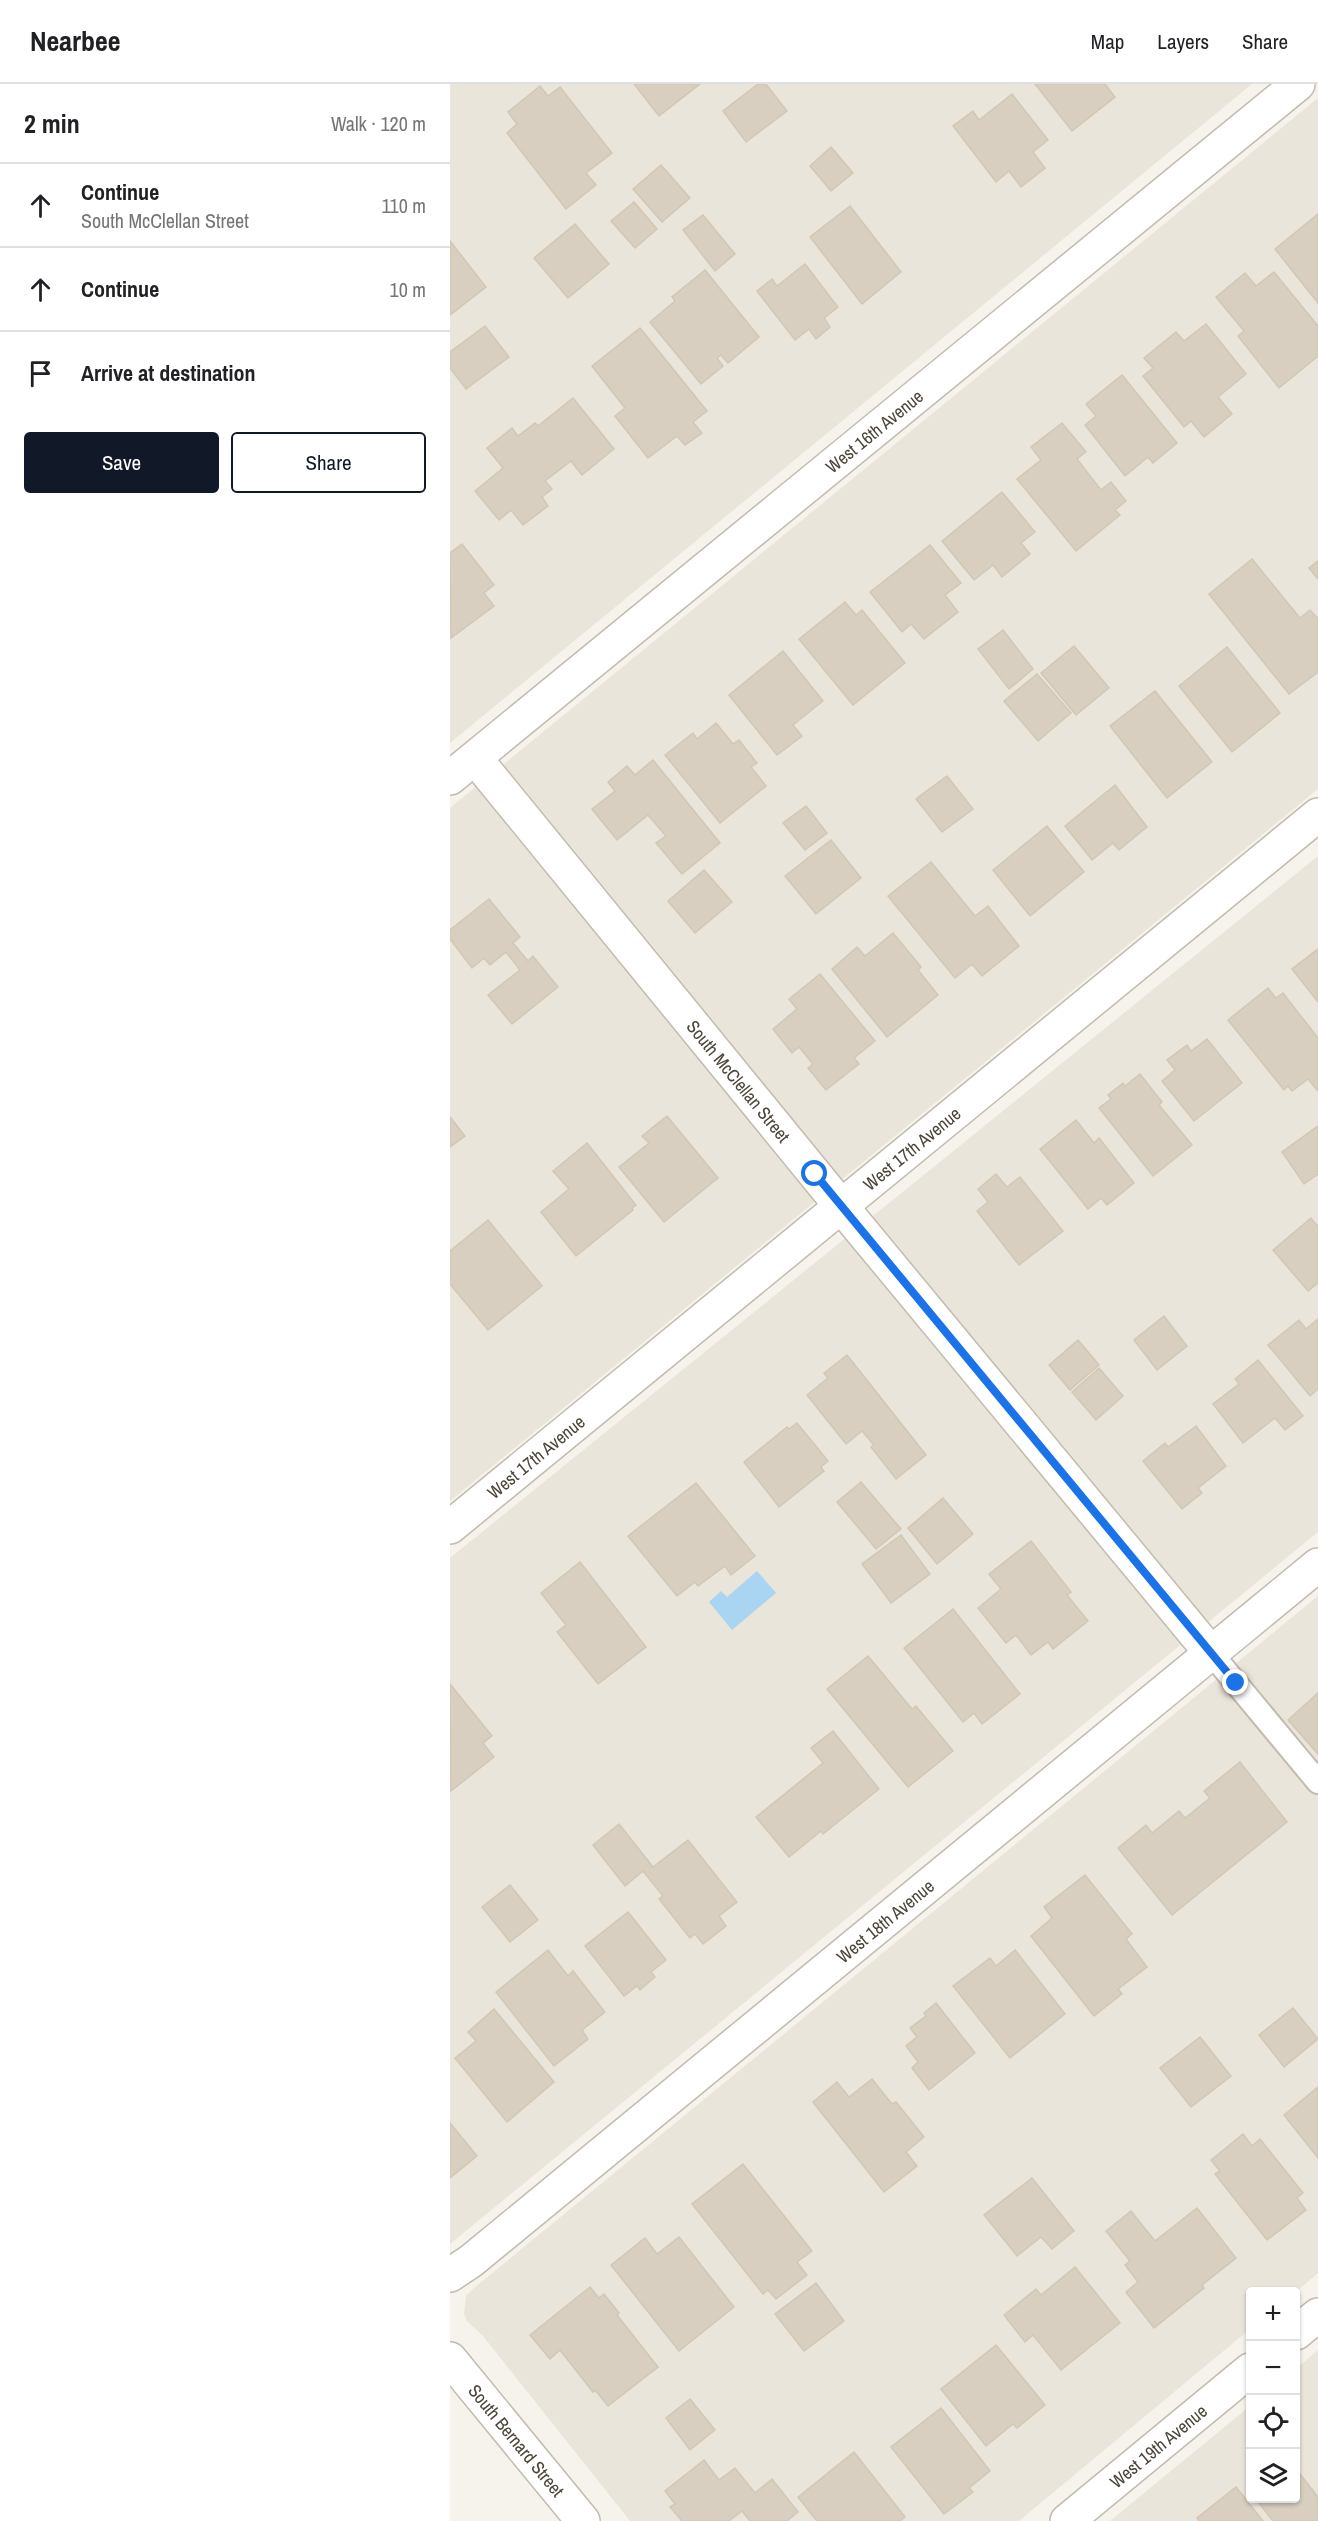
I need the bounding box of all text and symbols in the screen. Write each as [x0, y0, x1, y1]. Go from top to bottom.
text: Nearbee [30, 22, 121, 60]
text: Map [1091, 27, 1124, 56]
text: Layers [1157, 27, 1209, 56]
text: Share [1242, 27, 1288, 56]
text: 2 min [24, 106, 80, 141]
text: Walk · 120 m [331, 110, 426, 137]
text: Continue [81, 177, 159, 207]
icon: ahead [24, 189, 57, 222]
text: 110 m [382, 192, 426, 219]
text: South McClellan Street [81, 207, 249, 234]
icon: ahead [24, 273, 57, 306]
text: Continue [81, 274, 159, 304]
text: 10 m [390, 276, 426, 303]
icon: arrive [24, 357, 57, 390]
text: Arrive at destination [81, 358, 255, 388]
street label: West 16th Avenue [820, 383, 928, 478]
button: Save [24, 432, 219, 493]
button: Share [231, 432, 426, 493]
street label: South McClellan Street [681, 1015, 796, 1147]
street label: West 17th Avenue [857, 1101, 966, 1196]
route start [801, 1160, 827, 1186]
street label: West 17th Avenue [482, 1409, 590, 1504]
route end [1222, 1669, 1248, 1695]
street label: West 18th Avenue [831, 1873, 939, 1968]
map controls [1246, 2287, 1300, 2503]
button: + [1246, 2287, 1300, 2341]
button: − [1246, 2341, 1300, 2395]
street label: South Bernard Street [463, 2379, 570, 2502]
button: locate [1246, 2395, 1300, 2449]
street label: West 19th Avenue [1104, 2398, 1212, 2494]
button: layers [1246, 2449, 1300, 2503]

